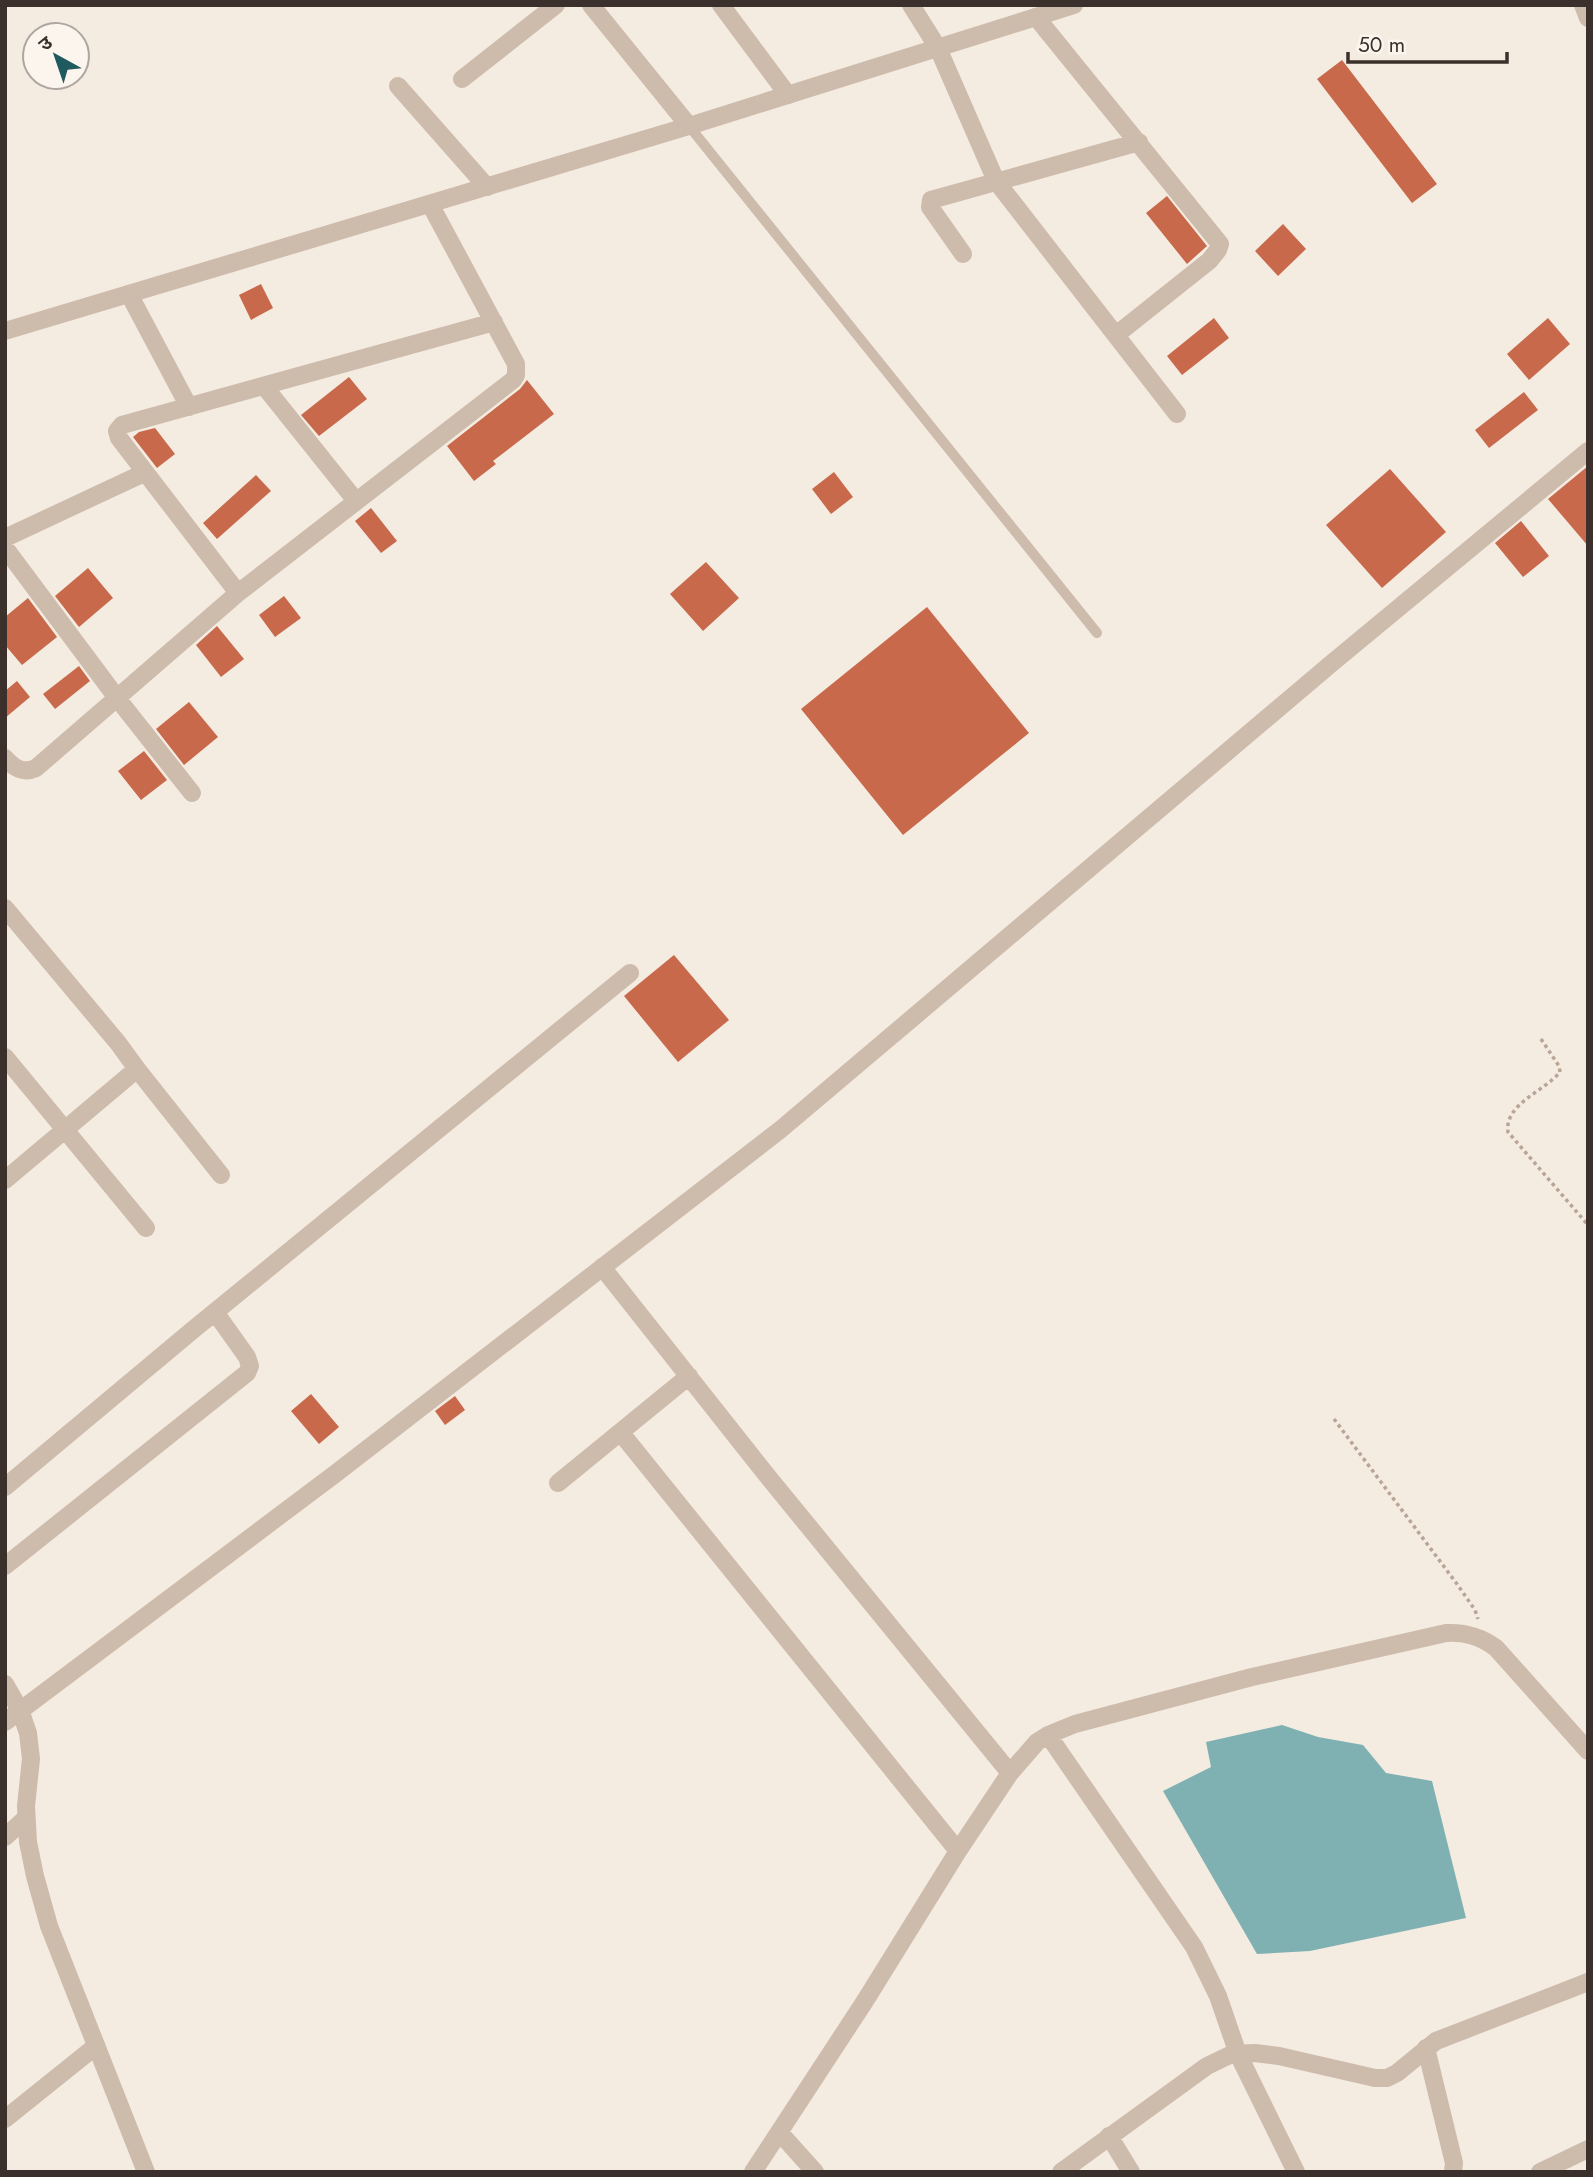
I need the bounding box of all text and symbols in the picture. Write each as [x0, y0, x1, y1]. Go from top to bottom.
north arrow [21, 21, 91, 91]
scale bar [1348, 21, 1507, 65]
text: उ [32, 29, 59, 57]
text: 50 m [1358, 30, 1405, 60]

